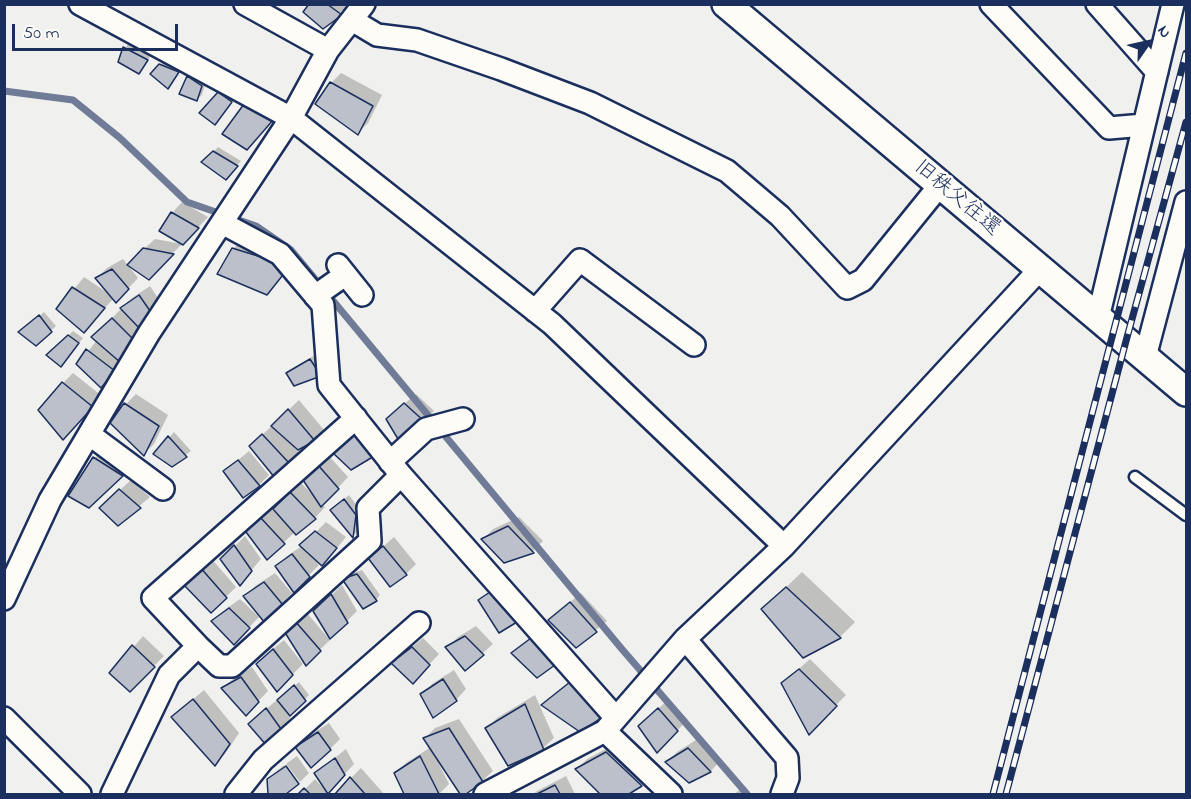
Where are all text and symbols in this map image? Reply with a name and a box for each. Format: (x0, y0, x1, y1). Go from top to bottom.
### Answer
scale bar (15, 12, 182, 50)
north arrow (1119, 12, 1179, 72)
text: 50 m (23, 21, 60, 47)
text: N (1151, 21, 1177, 43)
street label: 旧秩父往還 (908, 156, 1004, 242)

